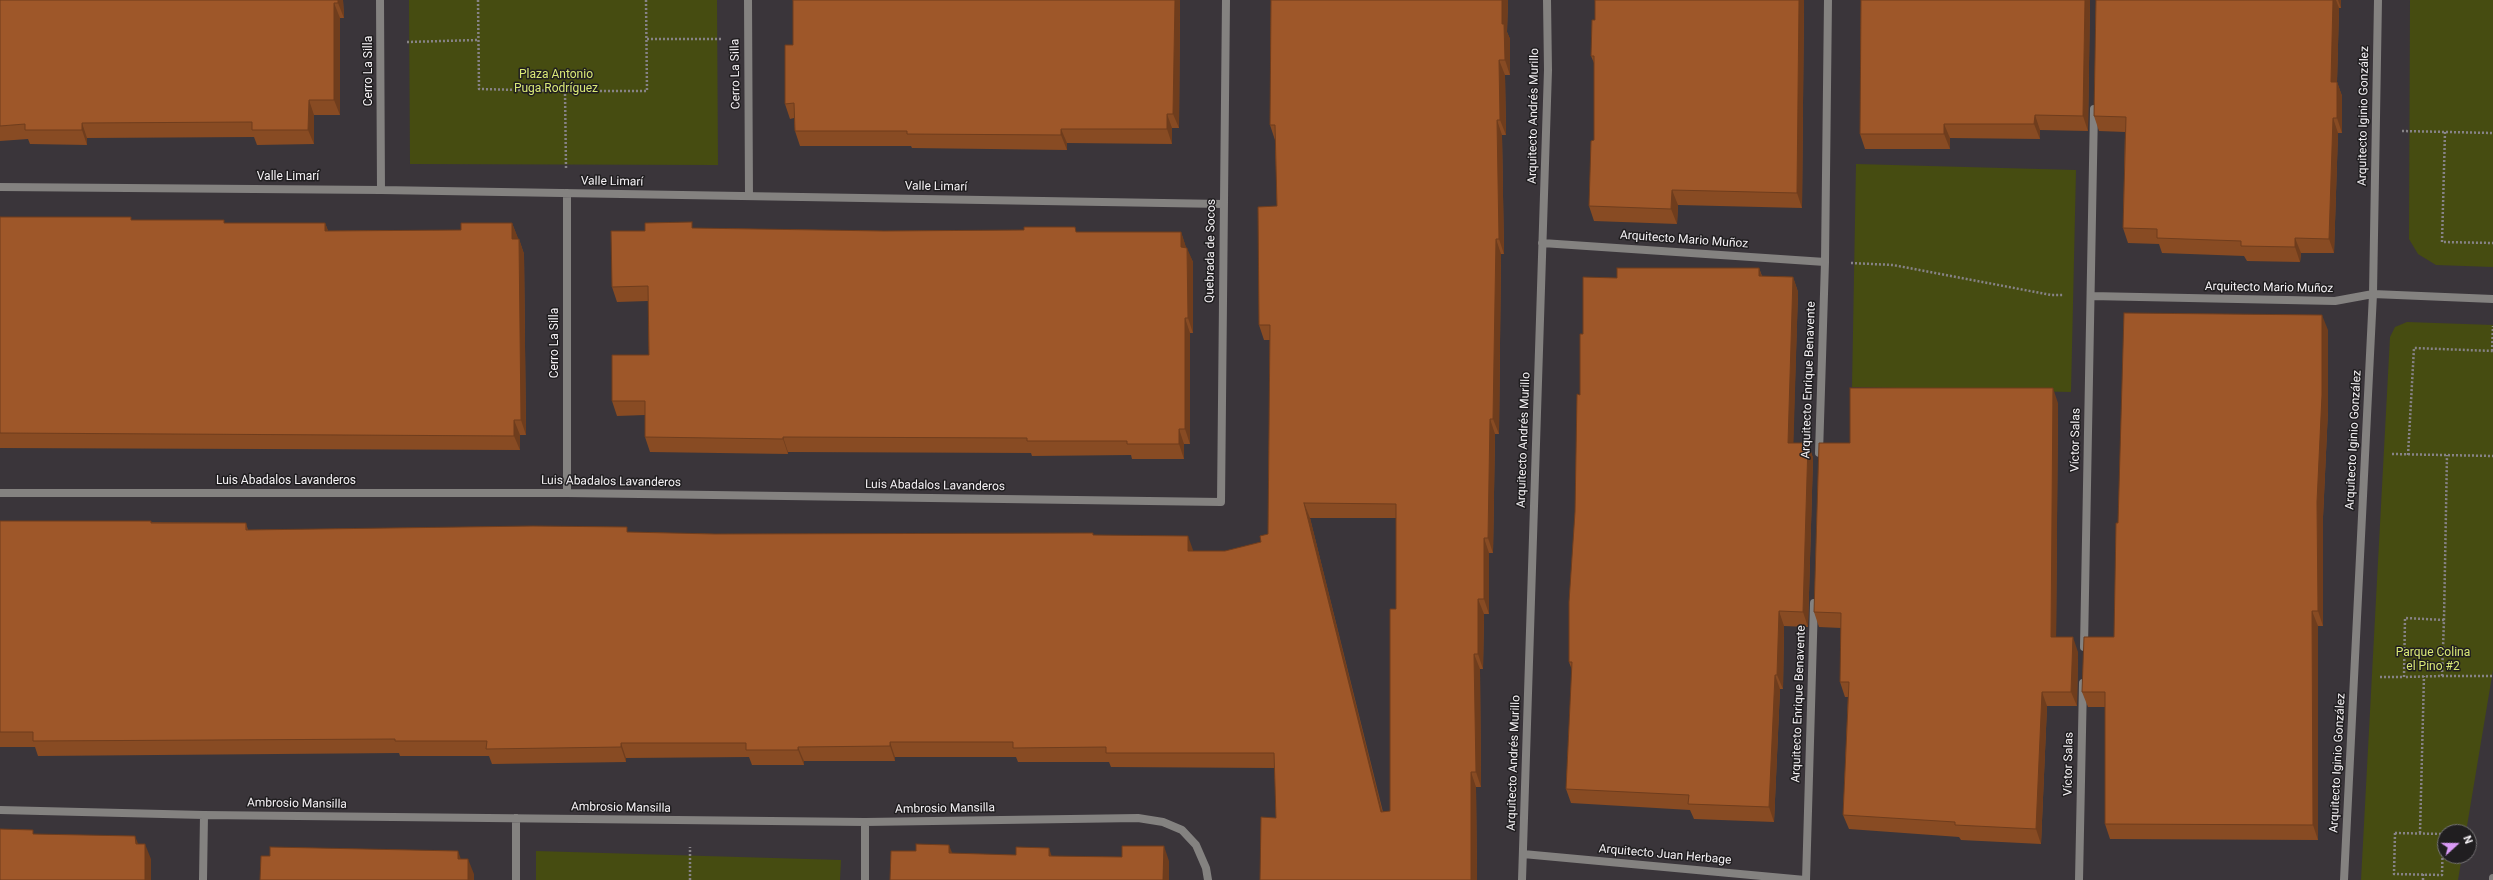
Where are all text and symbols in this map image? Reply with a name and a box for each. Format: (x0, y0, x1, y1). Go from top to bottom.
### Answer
street label: Cerro La Silla (362, 36, 376, 106)
street label: Cerro La Silla (728, 39, 744, 109)
street label: Arquitecto Iginio González (2356, 46, 2372, 186)
street label: Arquitecto Andrés Murillo (1526, 48, 1542, 184)
park label: Plaza Antonio Puga Rodríguez (514, 68, 598, 96)
street label: Valle Limarí (257, 170, 319, 184)
street label: Valle Limarí (581, 174, 643, 190)
street label: Valle Limarí (905, 179, 967, 195)
street label: Quebrada de Socos (1203, 199, 1219, 303)
street label: Arquitecto Mario Muñoz (1619, 228, 1749, 252)
street label: Arquitecto Mario Muñoz (2205, 280, 2333, 296)
street label: Arquitecto Enrique Benavente (1799, 301, 1819, 459)
street label: Cerro La Silla (548, 308, 562, 378)
street label: Arquitecto Iginio González (2343, 370, 2365, 510)
street label: Arquitecto Andrés Murillo (1514, 372, 1534, 508)
street label: Víctor Salas (2068, 408, 2084, 472)
street label: Luis Abadalos Lavanderos (216, 474, 356, 488)
street label: Luis Abadalos Lavanderos (541, 474, 681, 490)
street label: Luis Abadalos Lavanderos (865, 478, 1005, 494)
street label: Arquitecto Enrique Benavente (1789, 625, 1809, 783)
park label: Parque Colina el Pino #2 (2396, 646, 2470, 674)
street label: Arquitecto Iginio González (2327, 693, 2349, 833)
street label: Arquitecto Andrés Murillo (1504, 695, 1524, 831)
street label: Víctor Salas (2061, 732, 2077, 796)
street label: Ambrosio Mansilla (247, 796, 347, 812)
street label: Ambrosio Mansilla (571, 800, 671, 816)
street label: Ambrosio Mansilla (895, 801, 995, 817)
north arrow (2437, 824, 2477, 864)
text: N (2460, 834, 2475, 846)
street label: Arquitecto Juan Herbage (1598, 842, 1732, 868)

